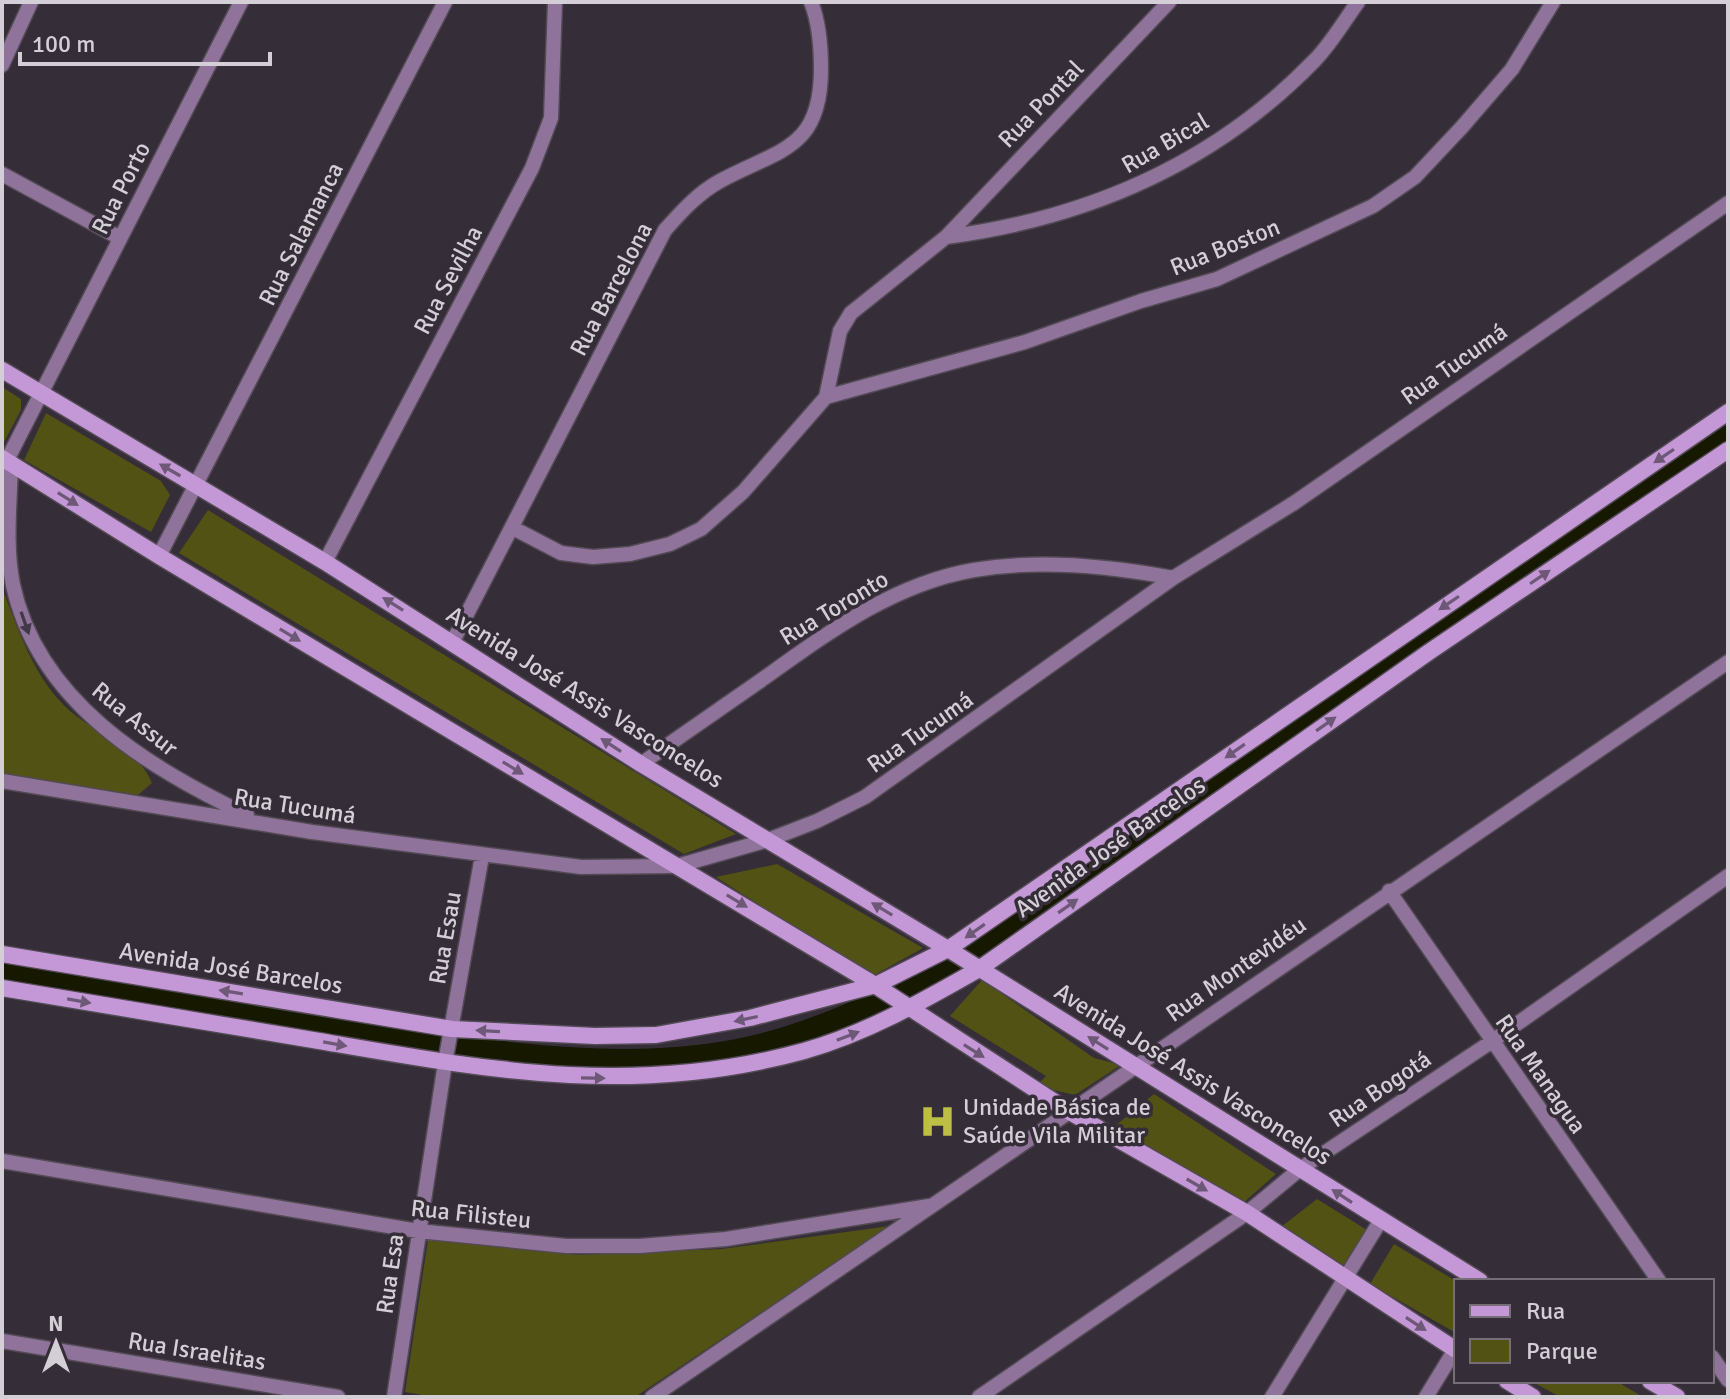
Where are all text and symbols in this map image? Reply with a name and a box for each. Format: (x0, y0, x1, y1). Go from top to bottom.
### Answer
scale bar (20, 16, 270, 66)
text: 100 m (32, 29, 95, 59)
street label: Rua Pontal (992, 54, 1090, 154)
street label: Rua Bical (1116, 106, 1214, 180)
street label: Rua Porto (85, 137, 157, 239)
street label: Rua Salamanca (252, 157, 350, 311)
street label: Rua Boston (1166, 211, 1284, 283)
street label: Rua Barcelona (563, 217, 659, 361)
street label: Rua Sevilha (407, 220, 489, 340)
street label: Rua Tucumá (1395, 316, 1513, 412)
one-way arrow (1653, 449, 1674, 464)
one-way arrow (159, 463, 181, 477)
one-way arrow (57, 492, 79, 506)
street label: Rua Toronto (774, 564, 894, 652)
one-way arrow (1529, 570, 1551, 585)
one-way arrow (1438, 595, 1459, 610)
one-way arrow (382, 597, 404, 611)
street label: Avenida José Assis Vasconcelos (441, 599, 729, 795)
one-way arrow (19, 611, 32, 635)
one-way arrow (279, 627, 301, 641)
street label: Rua Assur (86, 675, 184, 763)
street label: Rua Tucumá (861, 684, 979, 780)
one-way arrow (1315, 717, 1336, 732)
one-way arrow (601, 738, 622, 753)
one-way arrow (1224, 743, 1245, 758)
one-way arrow (502, 761, 524, 775)
street label: Avenida José Barcelos (1009, 770, 1211, 924)
street label: Rua Tucumá (232, 782, 358, 830)
street label: Rua Esau (422, 889, 468, 987)
one-way arrow (726, 893, 748, 907)
one-way arrow (1057, 899, 1078, 915)
one-way arrow (871, 902, 893, 916)
street label: Rua Montevidéu (1160, 910, 1312, 1028)
one-way arrow (965, 923, 986, 938)
street label: Avenida José Barcelos (117, 936, 345, 1000)
street label: Avenida José Assis Vasconcelos (1049, 976, 1337, 1172)
one-way arrow (218, 985, 243, 998)
one-way arrow (67, 995, 92, 1007)
street label: Rua Managua (1489, 1008, 1593, 1140)
one-way arrow (733, 1013, 758, 1025)
one-way arrow (475, 1024, 500, 1037)
one-way arrow (836, 1029, 860, 1042)
one-way arrow (1087, 1036, 1109, 1050)
one-way arrow (323, 1039, 348, 1051)
one-way arrow (963, 1044, 985, 1058)
street label: Rua Bogotá (1323, 1044, 1437, 1134)
one-way arrow (581, 1072, 606, 1084)
place label: Unidade Básica de Saúde Vila Militar (963, 1092, 1151, 1150)
hospital icon: Unidade Básica de Saúde Vila Militar (918, 1102, 956, 1140)
one-way arrow (1186, 1178, 1208, 1192)
one-way arrow (1332, 1188, 1353, 1203)
street label: Rua Filisteu (409, 1193, 533, 1235)
street label: Rua Esa (370, 1232, 410, 1316)
legend (1454, 1279, 1714, 1383)
text: Rua (1526, 1296, 1565, 1326)
north arrow (16, 1303, 96, 1383)
text: N (48, 1310, 64, 1337)
one-way arrow (1405, 1317, 1427, 1331)
street label: Rua Israelitas (126, 1325, 268, 1377)
text: Parque (1526, 1336, 1598, 1366)

